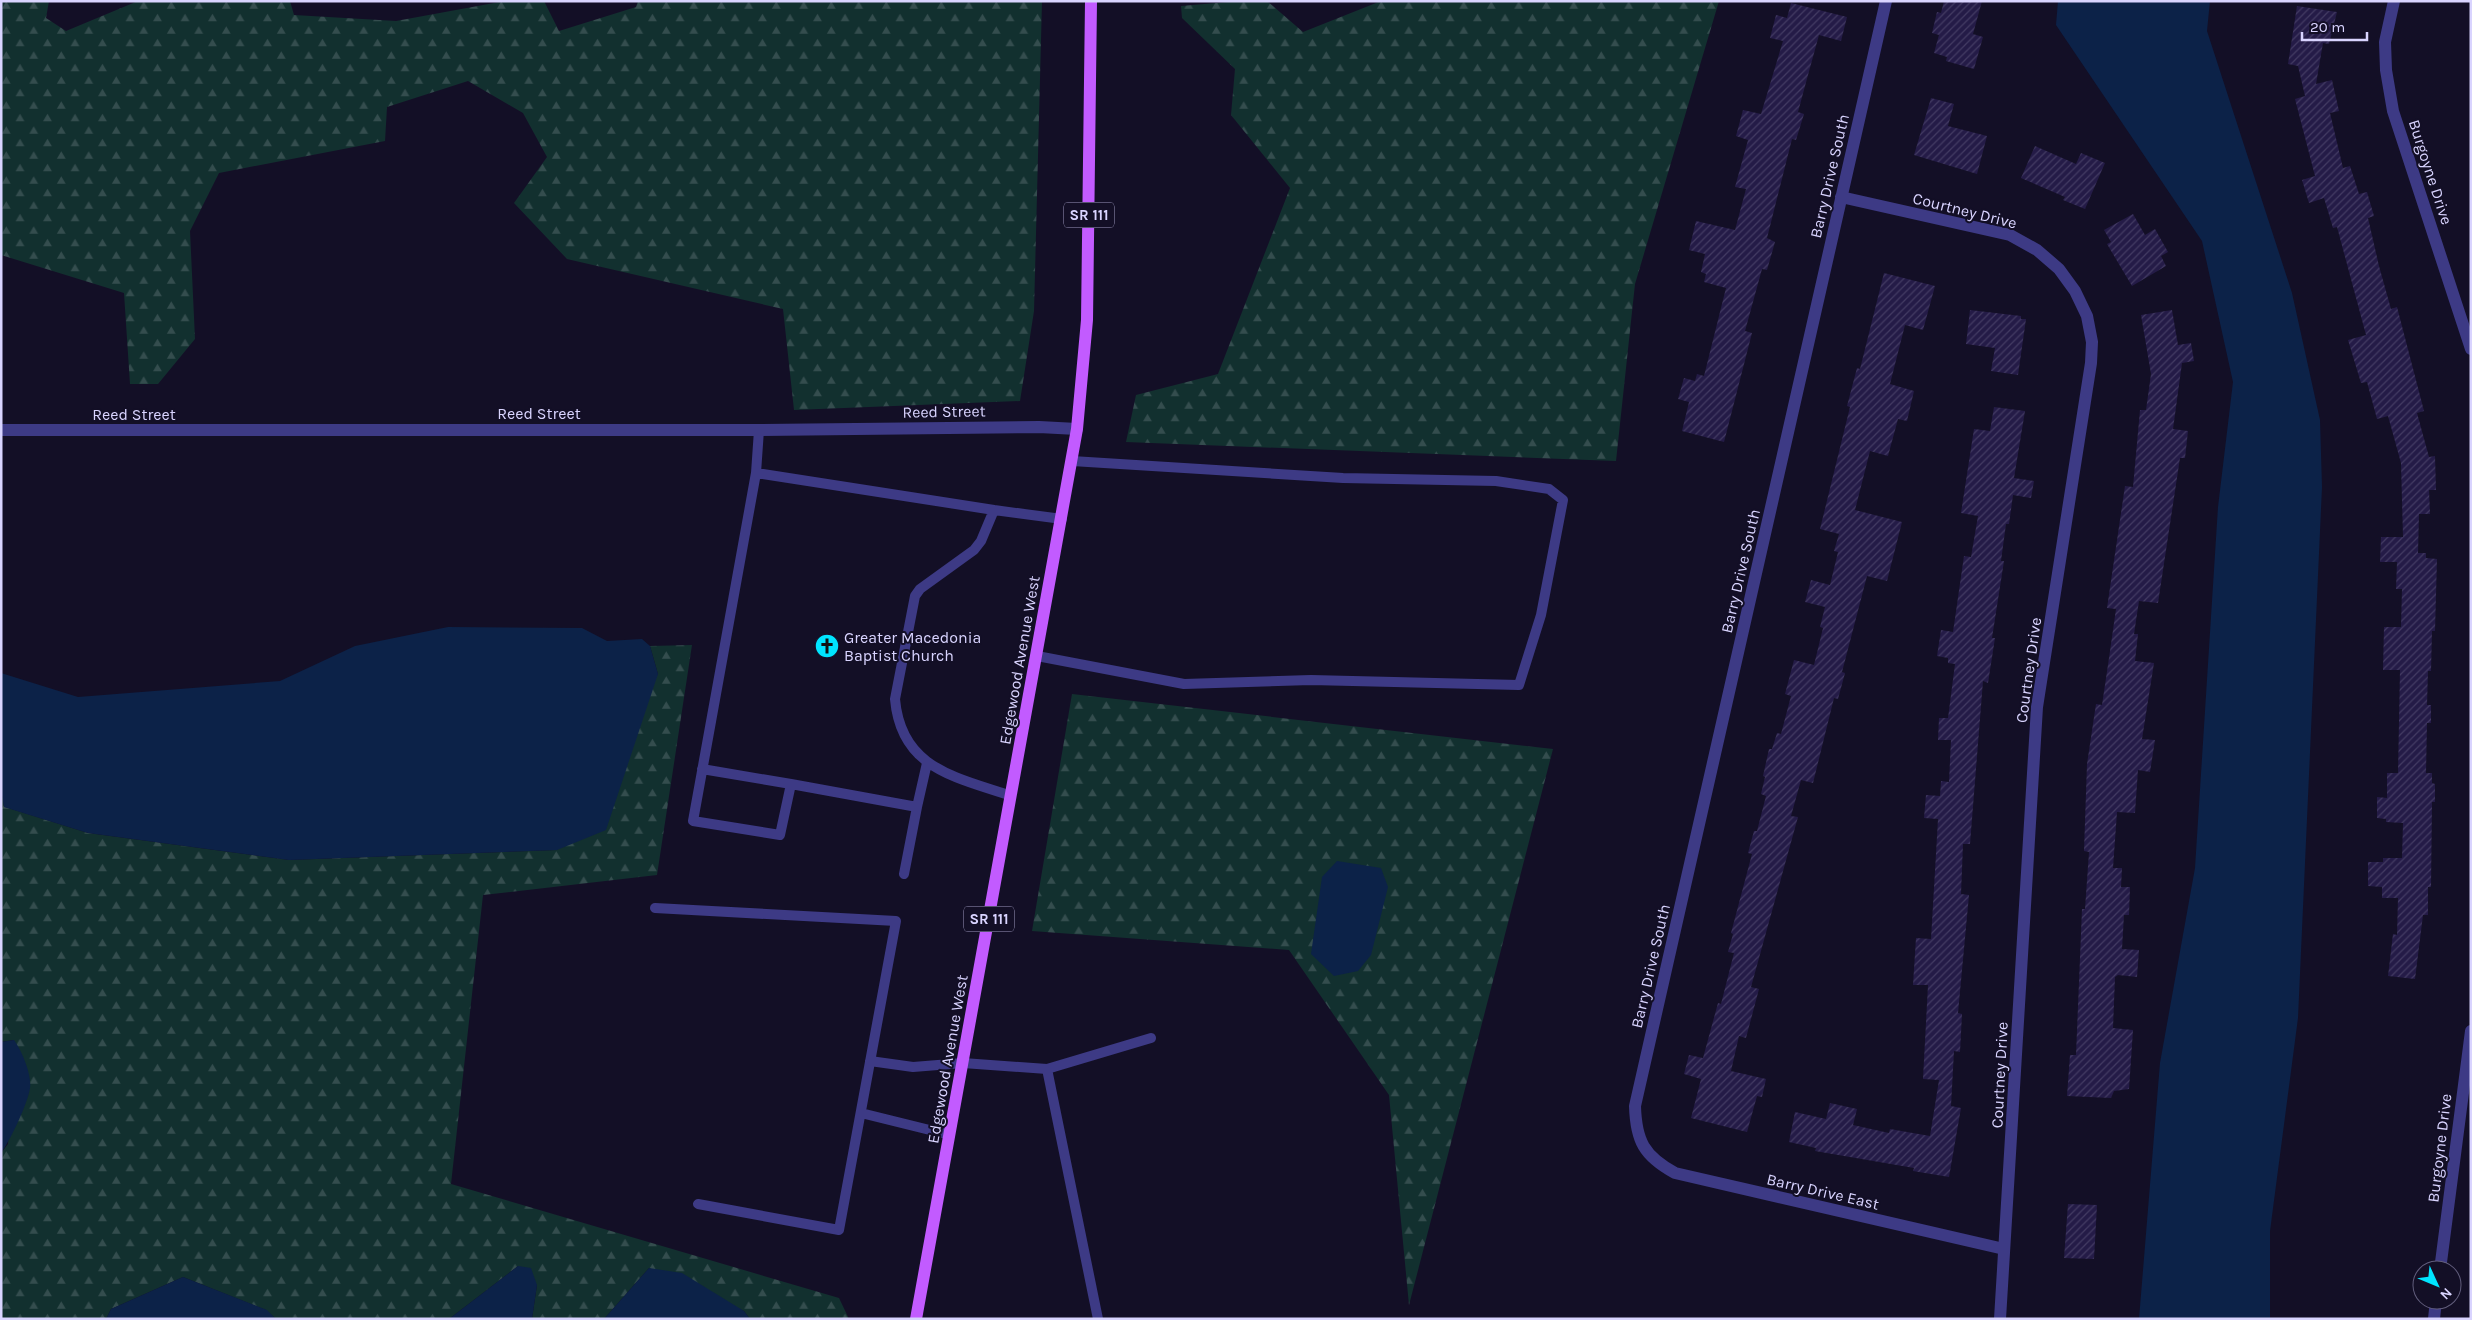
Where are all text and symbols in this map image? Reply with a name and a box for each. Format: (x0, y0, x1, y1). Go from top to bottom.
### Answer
scale bar (2302, 10, 2367, 42)
text: 20 m (2310, 18, 2345, 36)
street label: Barry Drive South (1806, 112, 1853, 240)
street label: Burgoyne Drive (2405, 117, 2456, 227)
street label: Courtney Drive (1911, 188, 2019, 233)
road number: SR 111 (1064, 202, 1114, 228)
street label: Reed Street (902, 401, 986, 422)
street label: Reed Street (497, 404, 581, 423)
street label: Reed Street (92, 405, 176, 424)
street label: Barry Drive South (1717, 507, 1764, 635)
street label: Edgewood Avenue West (995, 574, 1044, 746)
street label: Courtney Drive (2012, 616, 2045, 724)
place label: Greater Macedonia Baptist Church (844, 628, 981, 665)
church icon: Greater Macedonia Baptist Church (814, 633, 840, 659)
street label: Barry Drive South (1627, 902, 1674, 1030)
road number: SR 111 (964, 906, 1014, 932)
street label: Edgewood Avenue West (923, 973, 972, 1145)
street label: Courtney Drive (1987, 1021, 2012, 1129)
street label: Burgoyne Drive (2423, 1093, 2456, 1204)
street label: Barry Drive East (1765, 1169, 1881, 1214)
north arrow (2412, 1260, 2462, 1310)
text: N (2436, 1284, 2456, 1303)

